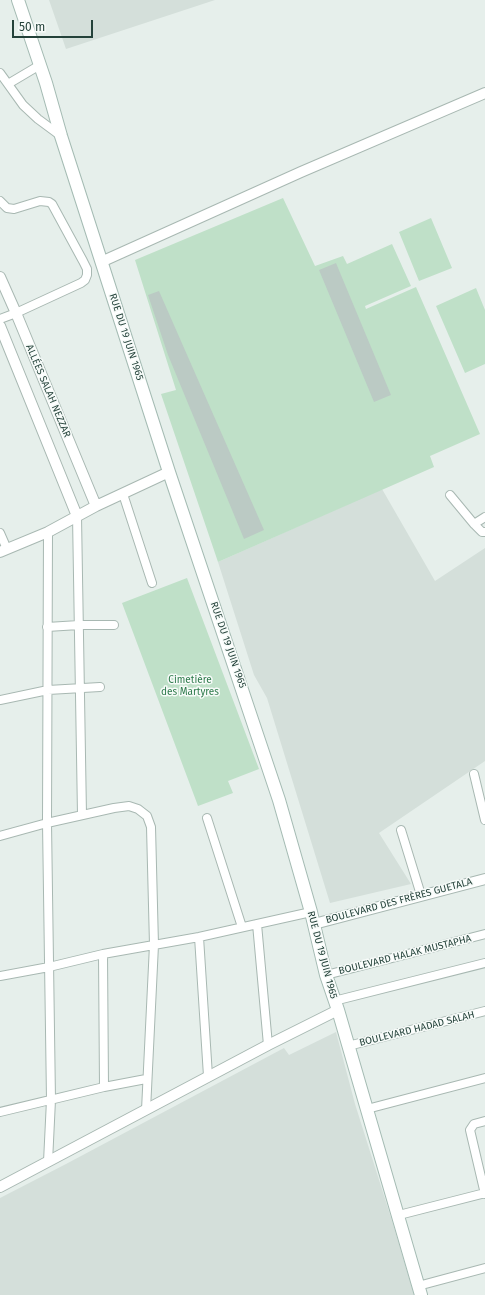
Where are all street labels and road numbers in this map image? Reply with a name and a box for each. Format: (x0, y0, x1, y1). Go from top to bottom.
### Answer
street label: RUE DU 19 JUIN 1965 (106, 292, 146, 382)
street label: ALLÉES SALAH NEZZAR (23, 343, 73, 439)
street label: RUE DU 19 JUIN 1965 (208, 600, 248, 690)
street label: BOULEVARD DES FRÈRES GUETALA (324, 876, 474, 926)
street label: RUE DU 19 JUIN 1965 (304, 910, 340, 1000)
street label: BOULEVARD HALAK MUSTAPHA (337, 933, 473, 977)
street label: BOULEVARD HADAD SALAH (358, 1009, 476, 1049)

